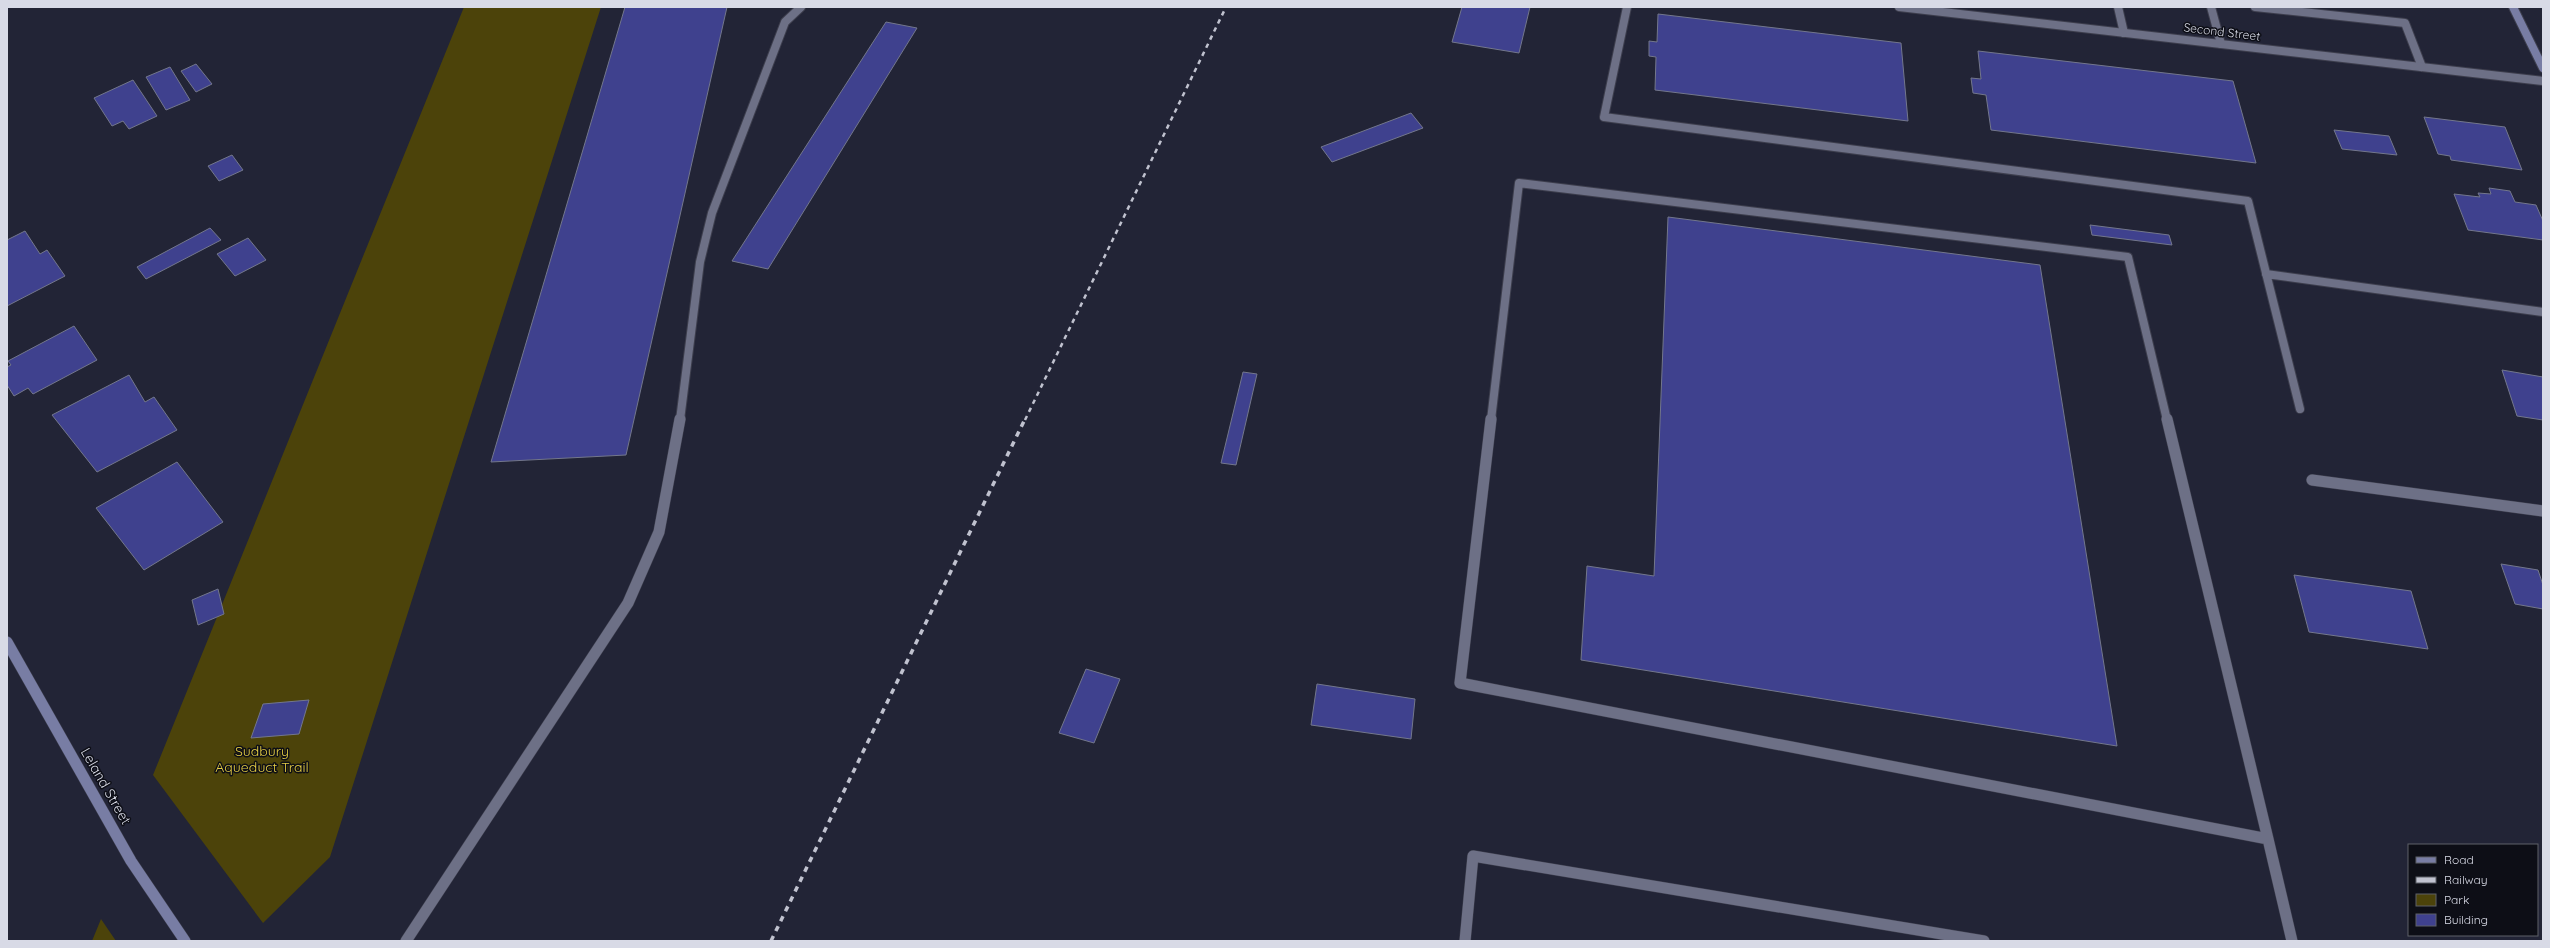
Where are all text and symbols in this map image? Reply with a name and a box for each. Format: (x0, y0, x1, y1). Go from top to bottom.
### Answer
street label: Second Street (2183, 19, 2261, 44)
park label: Sudbury Aqueduct Trail (215, 742, 309, 776)
street label: Leland Street (77, 744, 135, 828)
legend (2408, 844, 2538, 936)
text: Road (2444, 852, 2474, 867)
text: Railway (2444, 872, 2488, 887)
text: Park (2444, 892, 2469, 907)
text: Building (2444, 912, 2488, 927)

